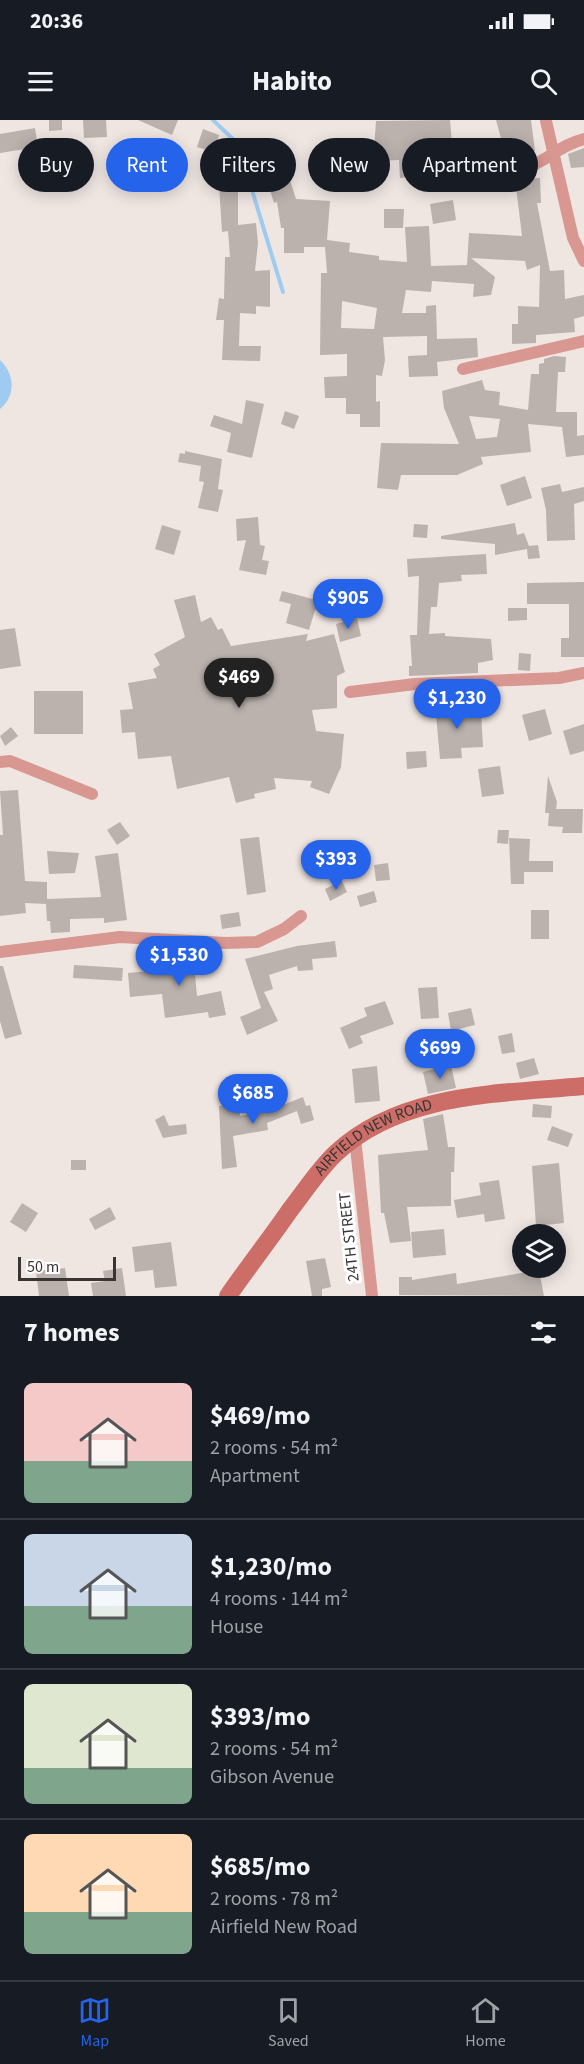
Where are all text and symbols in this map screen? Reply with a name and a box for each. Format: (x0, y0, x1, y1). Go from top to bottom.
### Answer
text: 20:36 (30, 5, 83, 37)
text: Habito (252, 62, 332, 101)
icon: menu (24, 65, 57, 98)
icon: search (527, 65, 560, 98)
chip: Buy (18, 138, 94, 192)
chip: Rent (106, 138, 188, 192)
chip: Filters (200, 138, 296, 192)
chip: New (308, 138, 390, 192)
chip: Apartment (402, 138, 538, 192)
pin: $905 (312, 579, 384, 630)
text: $905 (327, 584, 369, 612)
pin: $469 (203, 658, 275, 709)
text: $469 (218, 663, 260, 691)
pin: $1,230 (408, 679, 506, 730)
text: $1,230 (428, 684, 486, 712)
pin: $393 (300, 840, 372, 891)
text: $393 (315, 845, 357, 873)
pin: $1,530 (130, 936, 228, 987)
text: $1,530 (150, 941, 208, 969)
pin: $699 (404, 1029, 476, 1080)
text: $699 (419, 1034, 461, 1062)
pin: $685 (217, 1074, 289, 1125)
text: $685 (232, 1079, 274, 1107)
street label: AIRFIELD NEW ROAD (309, 1094, 435, 1180)
street label: 24TH STREET (333, 1191, 365, 1283)
map controls (512, 1224, 566, 1278)
button: layers (512, 1224, 566, 1278)
scale bar (18, 1254, 116, 1282)
text: 50 m (27, 1256, 59, 1278)
text: 7 homes (24, 1314, 119, 1351)
icon: filters (527, 1316, 560, 1349)
text: $469/mo (210, 1397, 310, 1434)
icon: home (72, 1407, 144, 1479)
text: 2 rooms · 54 m² (210, 1434, 338, 1462)
text: Apartment (210, 1462, 300, 1490)
text: $1,230/mo (210, 1548, 332, 1585)
icon: home (72, 1558, 144, 1630)
text: 4 rooms · 144 m² (210, 1585, 348, 1613)
text: House (210, 1613, 263, 1641)
text: $393/mo (210, 1698, 310, 1735)
icon: home (72, 1708, 144, 1780)
text: 2 rooms · 54 m² (210, 1735, 338, 1763)
text: Gibson Avenue (210, 1763, 334, 1791)
text: $685/mo (210, 1848, 310, 1885)
icon: home (72, 1858, 144, 1930)
text: 2 rooms · 78 m² (210, 1885, 338, 1913)
text: Airfield New Road (210, 1913, 358, 1941)
tab: Map (78, 1994, 111, 2052)
tab: Saved (268, 1994, 309, 2052)
tab: Home (465, 1994, 506, 2052)

